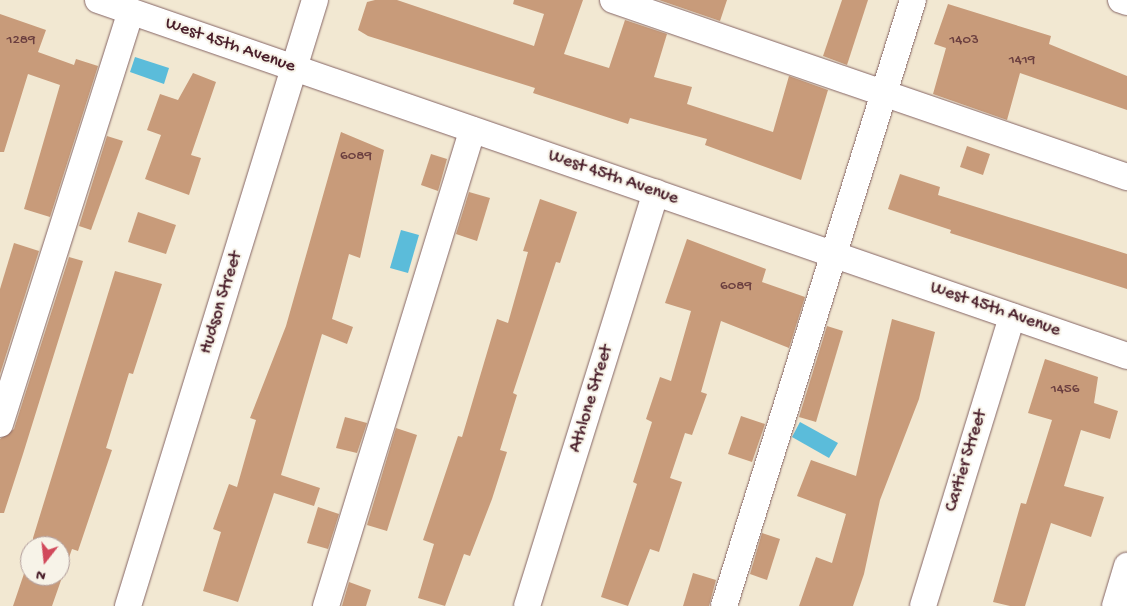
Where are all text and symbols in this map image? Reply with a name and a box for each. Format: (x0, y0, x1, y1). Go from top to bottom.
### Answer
street label: West 45th Avenue (162, 14, 298, 78)
house number: 1289 (6, 32, 36, 50)
house number: 1403 (949, 32, 979, 50)
house number: 1419 (1009, 52, 1035, 70)
street label: West 45th Avenue (545, 146, 681, 210)
house number: 6089 (340, 148, 372, 166)
street label: Hudson Street (196, 249, 248, 357)
house number: 6089 (720, 278, 752, 296)
street label: West 45th Avenue (927, 278, 1063, 342)
street label: Athlone Street (565, 343, 619, 455)
house number: 1456 (1051, 381, 1079, 399)
street label: Cartier Street (941, 407, 993, 515)
north arrow (20, 536, 70, 586)
text: N (34, 566, 48, 584)

